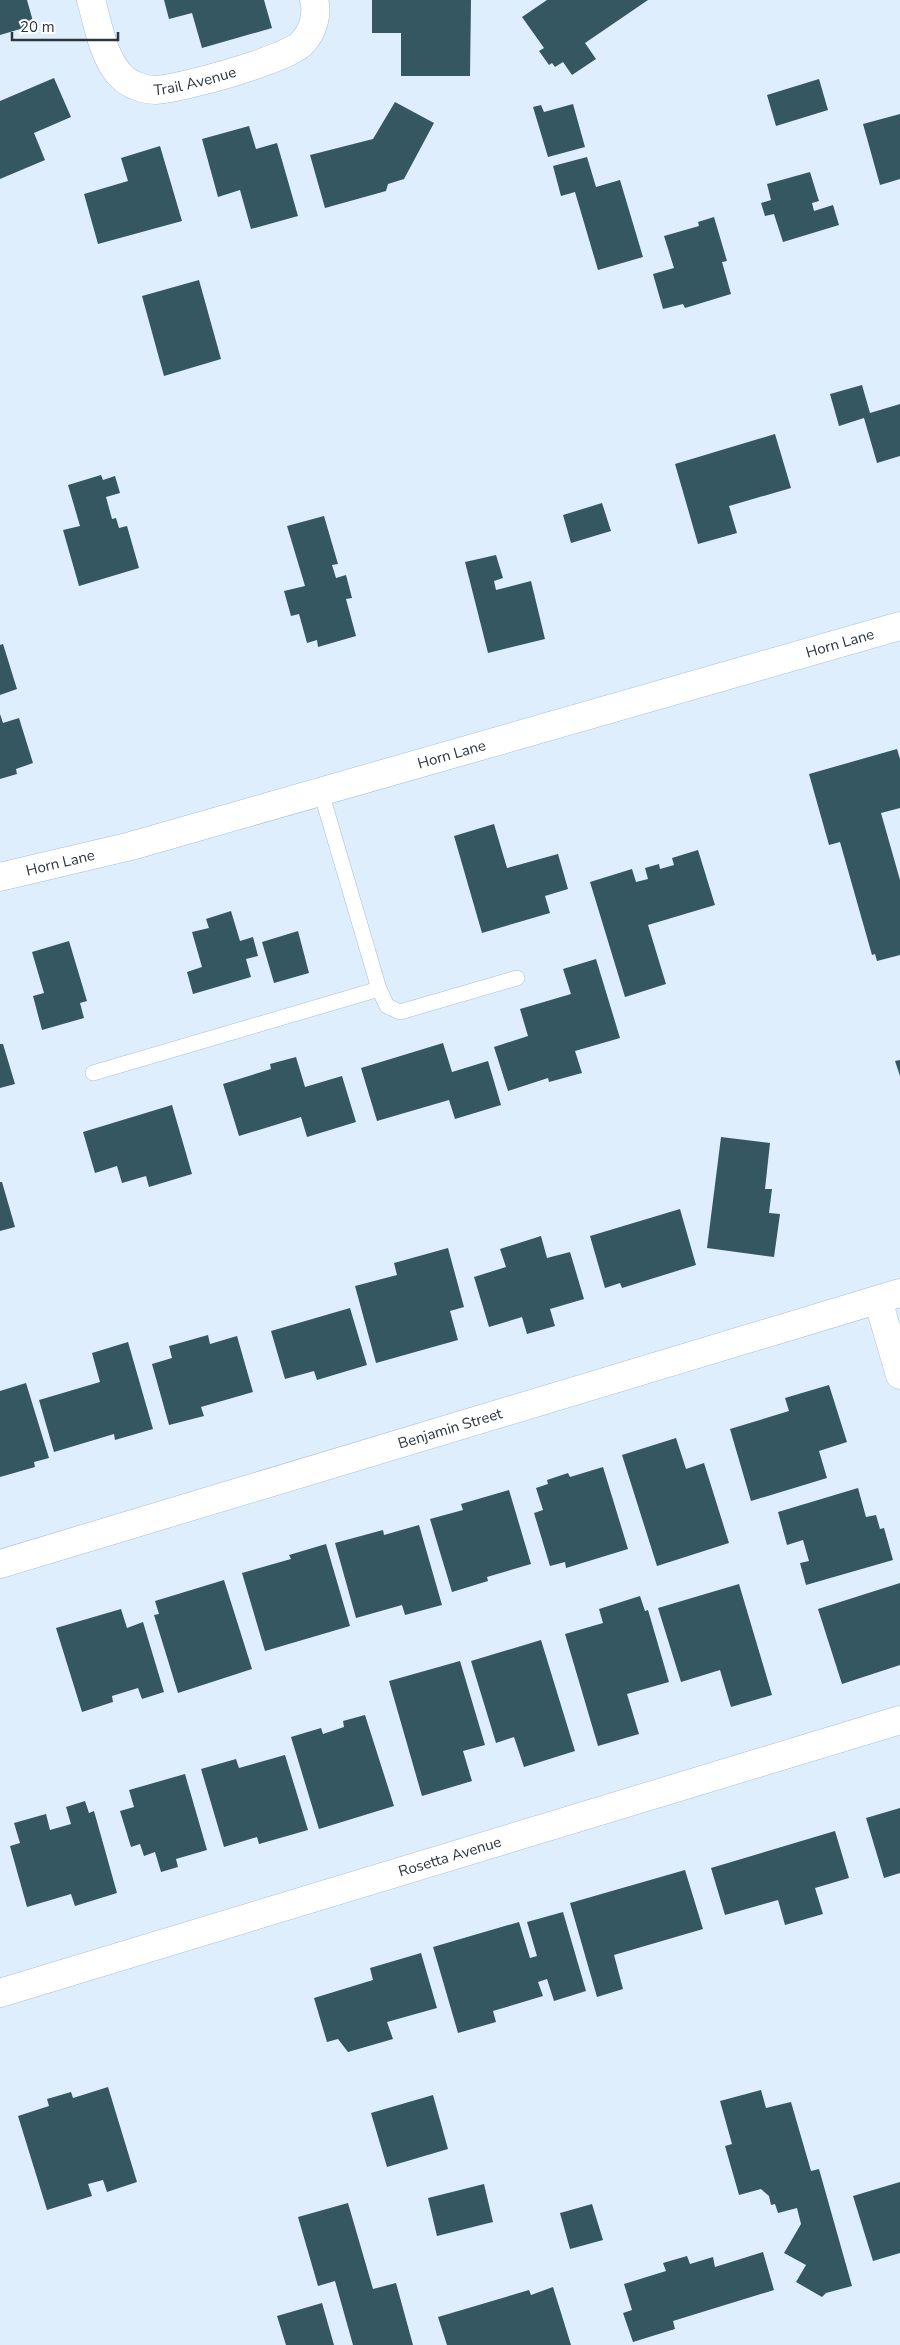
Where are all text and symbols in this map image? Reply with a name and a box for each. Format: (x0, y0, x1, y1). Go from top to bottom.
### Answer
scale bar (12, 10, 119, 42)
text: 20 m (20, 17, 55, 37)
street label: Trail Avenue (153, 62, 238, 100)
street label: Horn Lane (803, 624, 876, 662)
street label: Horn Lane (415, 735, 488, 774)
street label: Horn Lane (24, 845, 97, 881)
street label: Benjamin Street (396, 1403, 505, 1454)
street label: Rosetta Avenue (396, 1832, 504, 1882)

